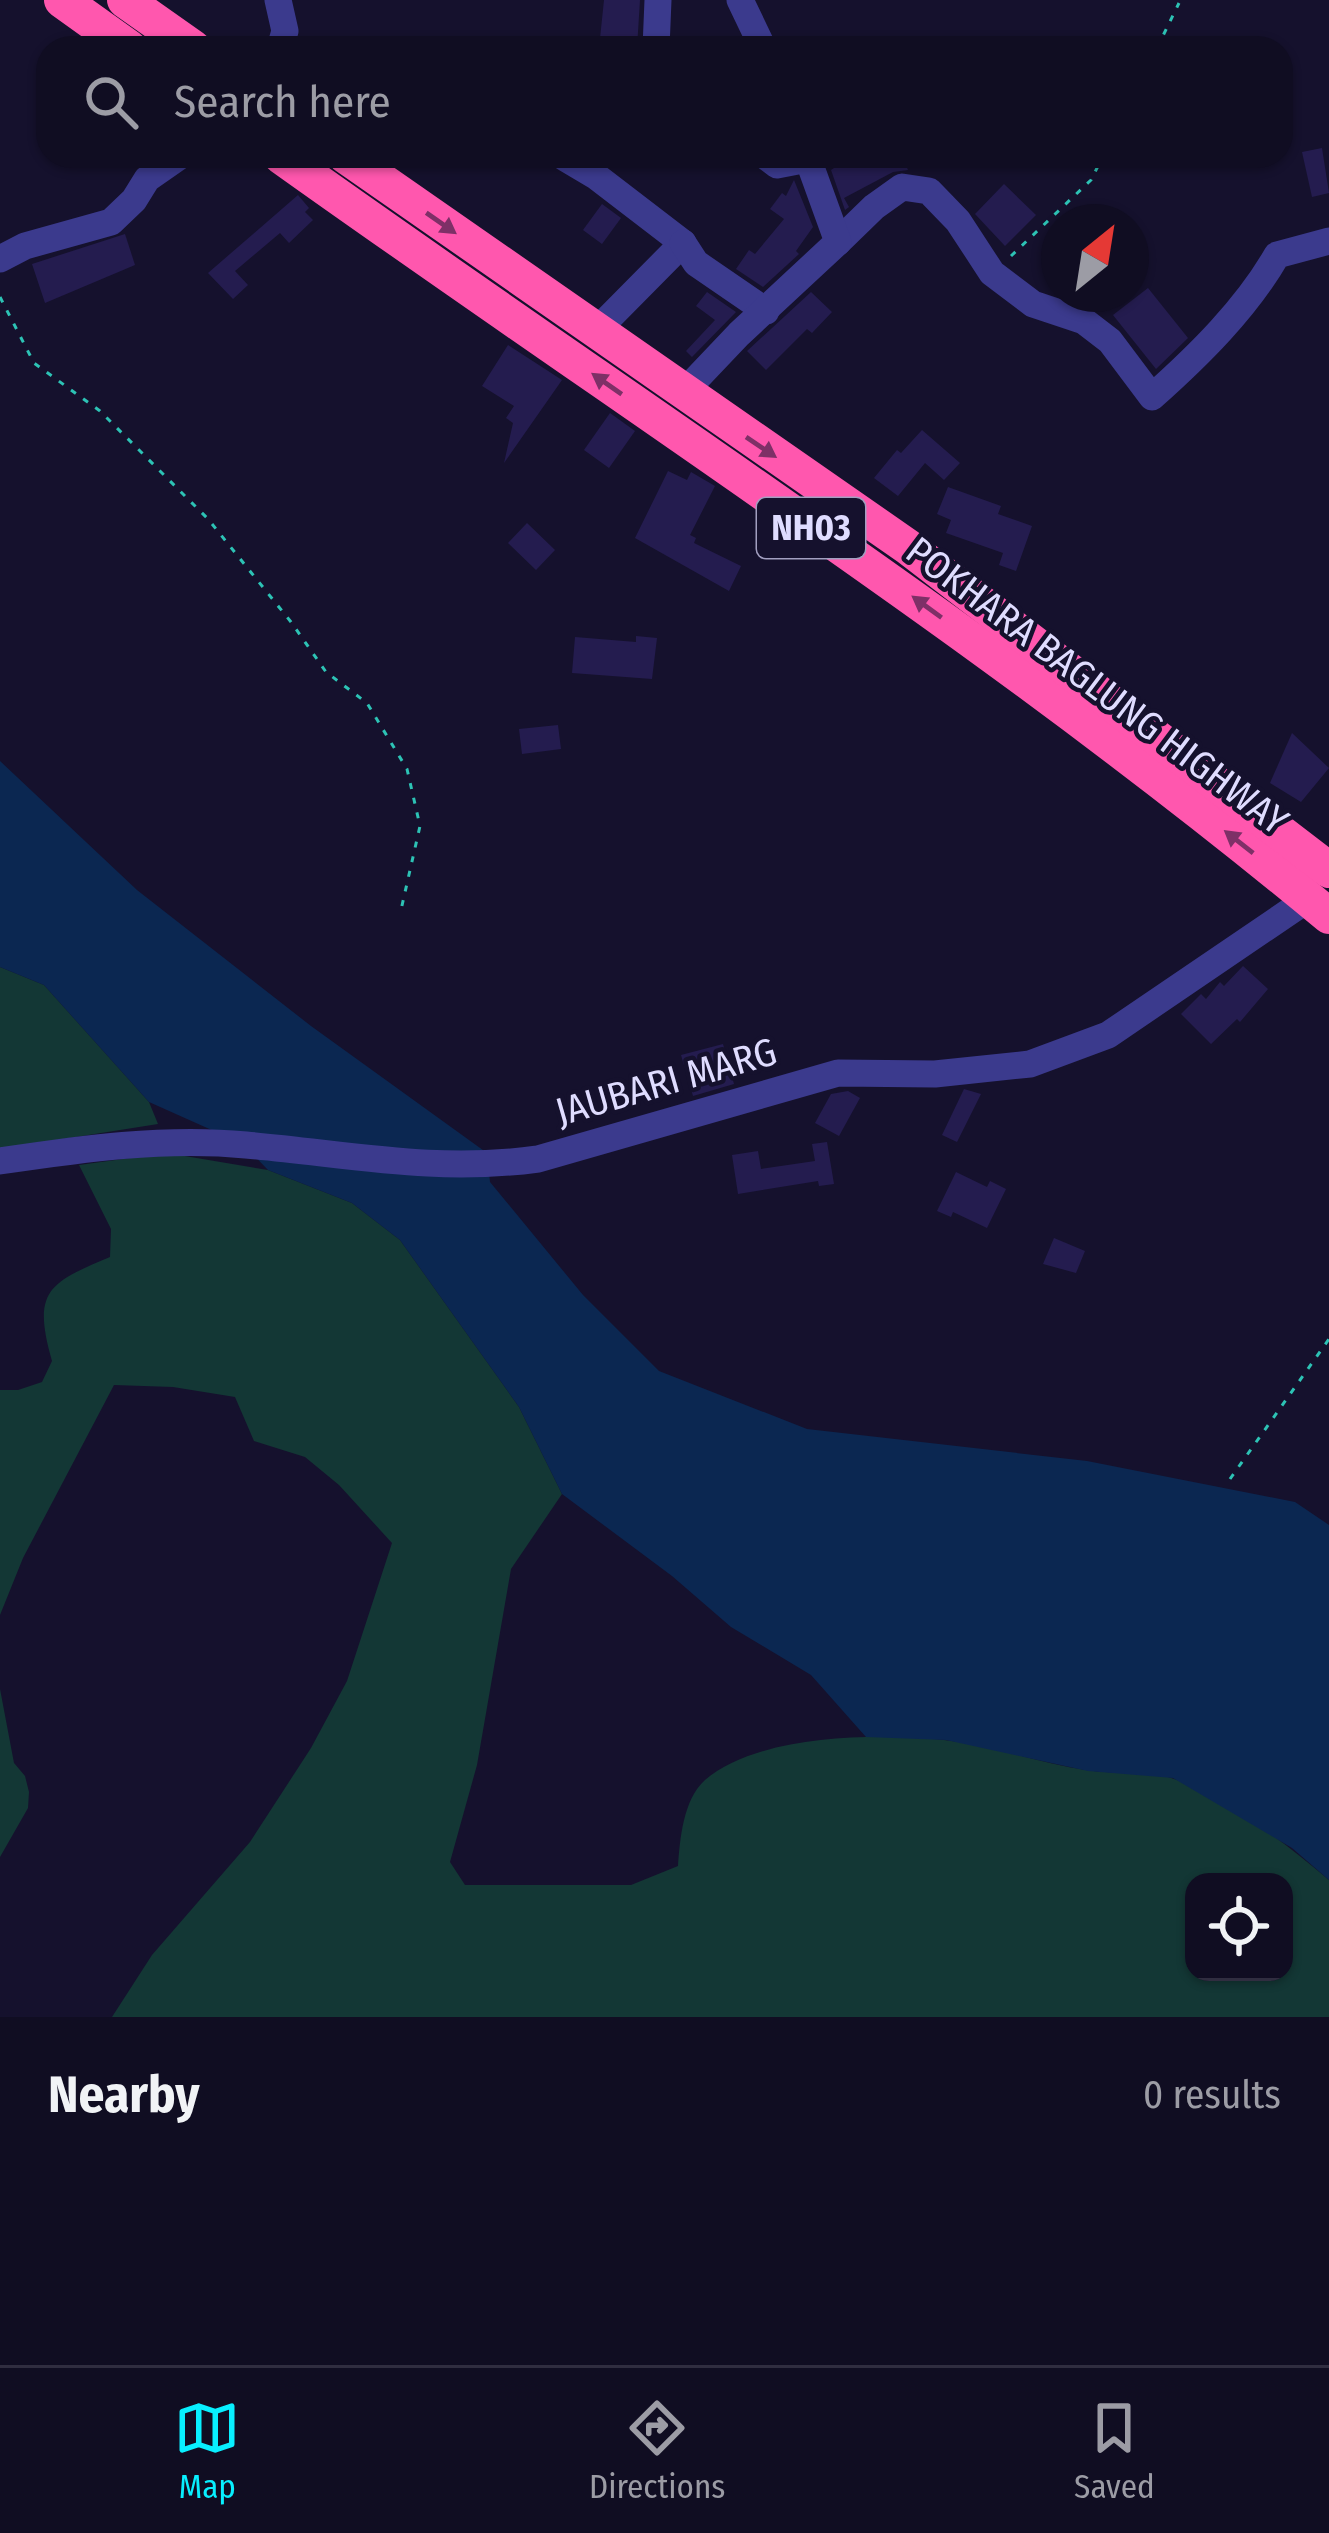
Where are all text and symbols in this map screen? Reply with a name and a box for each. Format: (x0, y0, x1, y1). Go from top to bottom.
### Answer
search box (36, 36, 1293, 168)
icon: search (78, 69, 144, 135)
text: Search here (174, 75, 391, 129)
north arrow (1041, 204, 1149, 312)
one-way arrow (425, 211, 457, 235)
one-way arrow (591, 373, 623, 396)
one-way arrow (745, 435, 777, 458)
road number: NH03 (757, 498, 865, 558)
street label: POKHARA BAGLUNG HIGHWAY (897, 527, 1297, 845)
one-way arrow (911, 596, 943, 620)
one-way arrow (1223, 830, 1254, 855)
street label: JAUBARI MARG (550, 1029, 782, 1135)
map controls (1185, 1873, 1293, 1981)
button: locate (1185, 1873, 1293, 1981)
text: Nearby (48, 2064, 200, 2126)
text: 0 results (1143, 2072, 1281, 2118)
tab: Map (174, 2395, 240, 2507)
tab: Directions (589, 2395, 725, 2507)
tab: Saved (1074, 2395, 1155, 2507)

